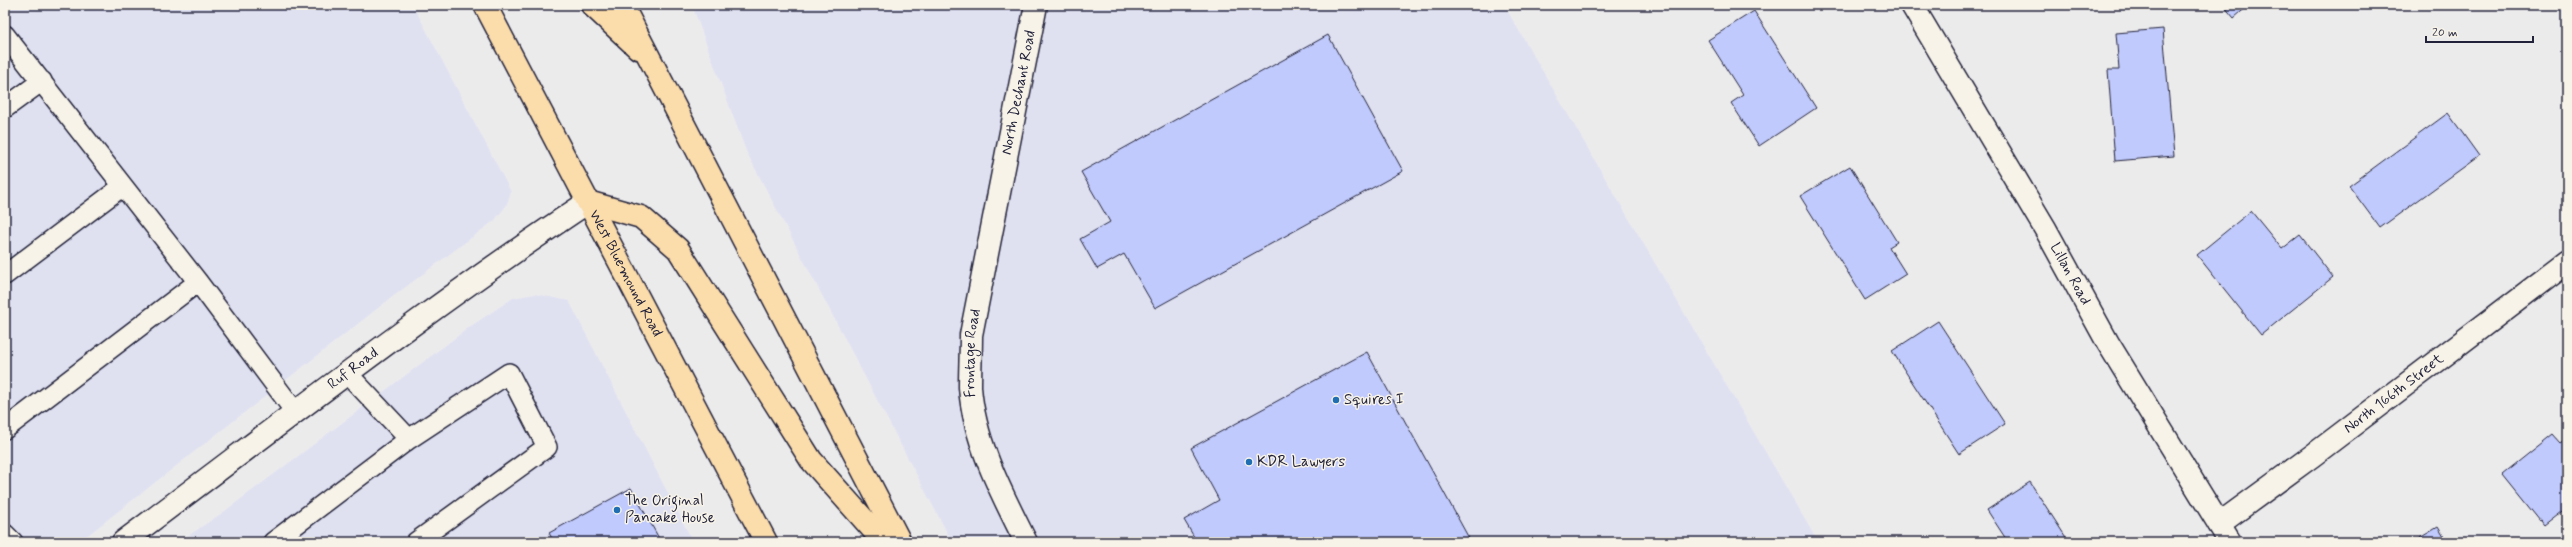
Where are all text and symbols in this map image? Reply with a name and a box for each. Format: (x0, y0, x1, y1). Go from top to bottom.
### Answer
scale bar (2426, 18, 2533, 44)
text: 20 m (2432, 25, 2458, 41)
street label: North Dechant Road (997, 28, 1041, 157)
street label: West Bluemound Road (584, 206, 667, 341)
street label: Lillan Road (2045, 239, 2095, 309)
street label: Frontage Road (960, 307, 986, 398)
street label: Ruf Road (324, 343, 383, 394)
street label: North 166th Street (2340, 349, 2448, 438)
place label: Squires I (1344, 390, 1404, 410)
marker: Squires I (1331, 395, 1341, 405)
place label: KDR Lawyers (1257, 452, 1345, 472)
marker: KDR Lawyers (1244, 457, 1254, 467)
place label: The Original Pancake House (625, 491, 715, 528)
marker: The Original Pancake House (612, 505, 622, 515)

